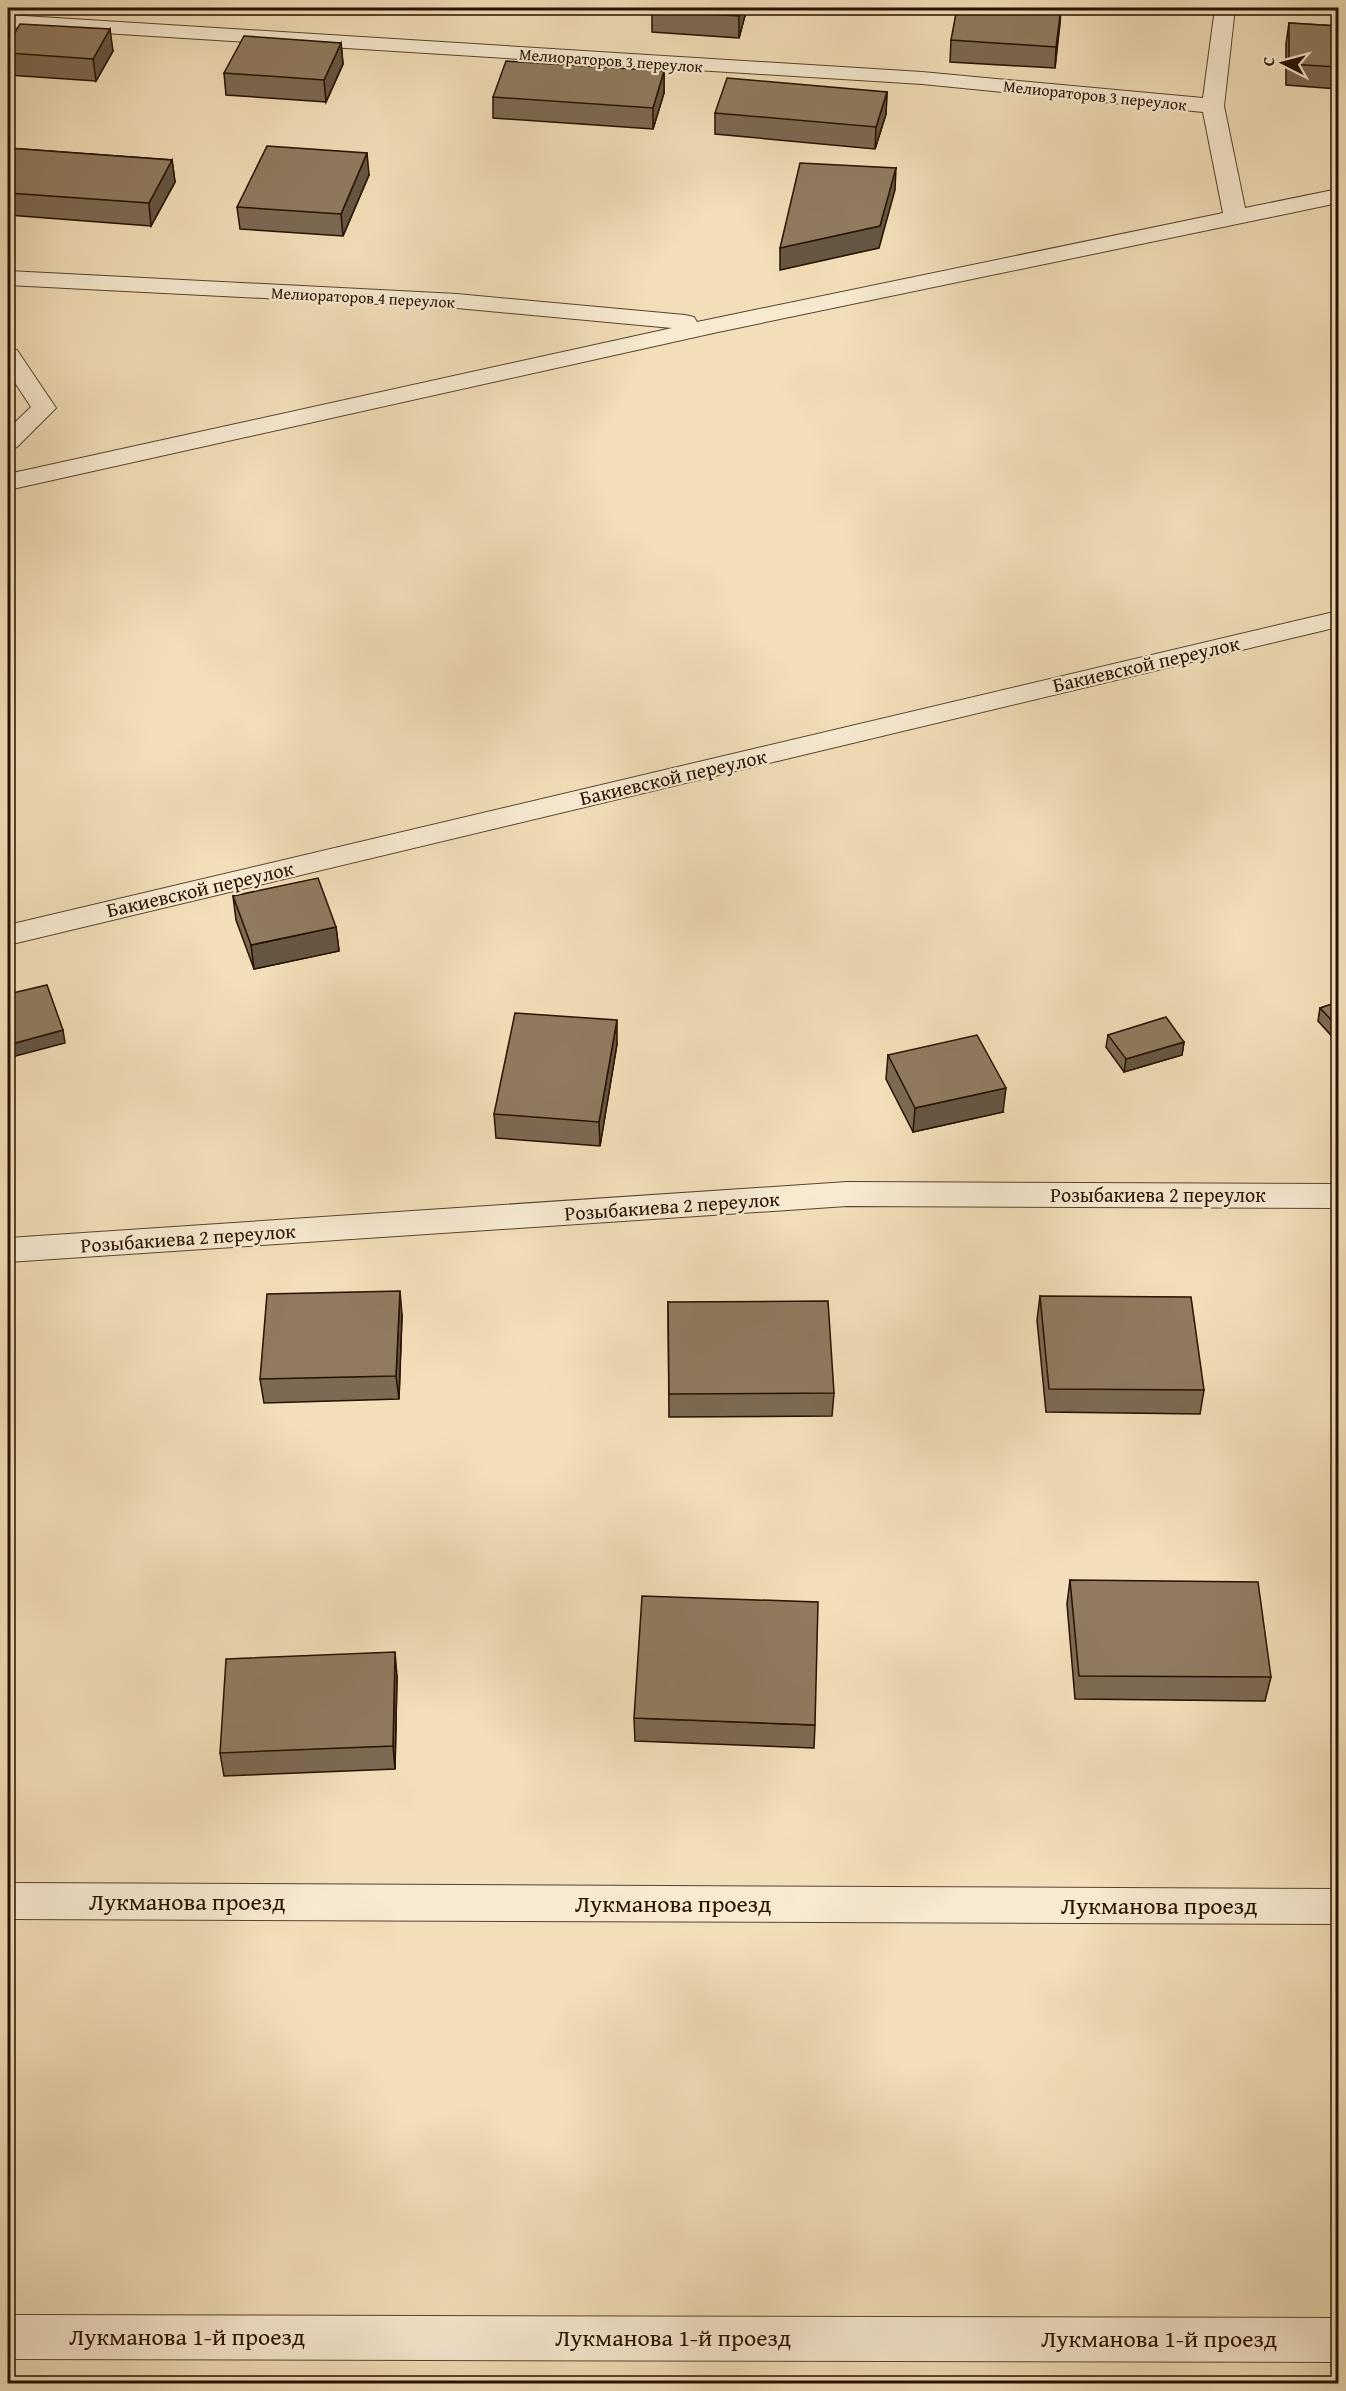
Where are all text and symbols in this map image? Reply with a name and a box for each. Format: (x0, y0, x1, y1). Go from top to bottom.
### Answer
north arrow (1253, 33, 1313, 93)
street label: Мелиораторов 3 переулок (518, 42, 704, 78)
text: С (1256, 56, 1280, 67)
street label: Мелиораторов 3 переулок (1002, 73, 1188, 117)
street label: Мелиораторов 4 переулок (270, 280, 456, 314)
street label: Бакиевской переулок (1050, 628, 1243, 699)
street label: Бакиевской переулок (577, 741, 770, 812)
street label: Бакиевской переулок (104, 853, 297, 924)
street label: Розыбакиева 2 переулок (1050, 1180, 1266, 1209)
street label: Розыбакиева 2 переулок (563, 1183, 781, 1227)
street label: Розыбакиева 2 переулок (79, 1215, 297, 1259)
street label: Лукманова проезд (89, 1884, 285, 1919)
street label: Лукманова проезд (575, 1886, 771, 1921)
street label: Лукманова проезд (1061, 1888, 1257, 1923)
street label: Лукманова 1-й проезд (69, 2319, 305, 2354)
street label: Лукманова 1-й проезд (555, 2320, 791, 2355)
street label: Лукманова 1-й проезд (1041, 2321, 1277, 2356)

